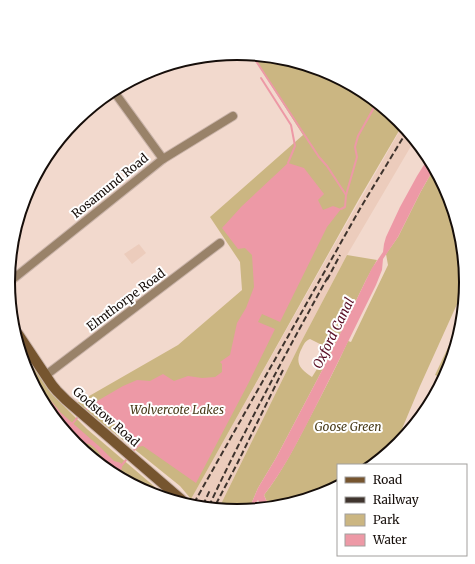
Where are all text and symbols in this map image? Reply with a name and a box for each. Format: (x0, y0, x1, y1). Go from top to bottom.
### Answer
street label: Rosamund Road (68, 150, 151, 221)
street label: Elmthorpe Road (84, 265, 168, 334)
water label: Oxford Canal (309, 295, 358, 372)
street label: Godstow Road (70, 384, 143, 450)
park label: Wolvercote Lakes (130, 402, 224, 417)
park label: Goose Green (315, 419, 381, 434)
legend (337, 464, 467, 556)
text: Road (373, 472, 402, 487)
text: Railway (373, 492, 419, 507)
text: Park (373, 512, 400, 527)
text: Water (372, 532, 408, 547)

